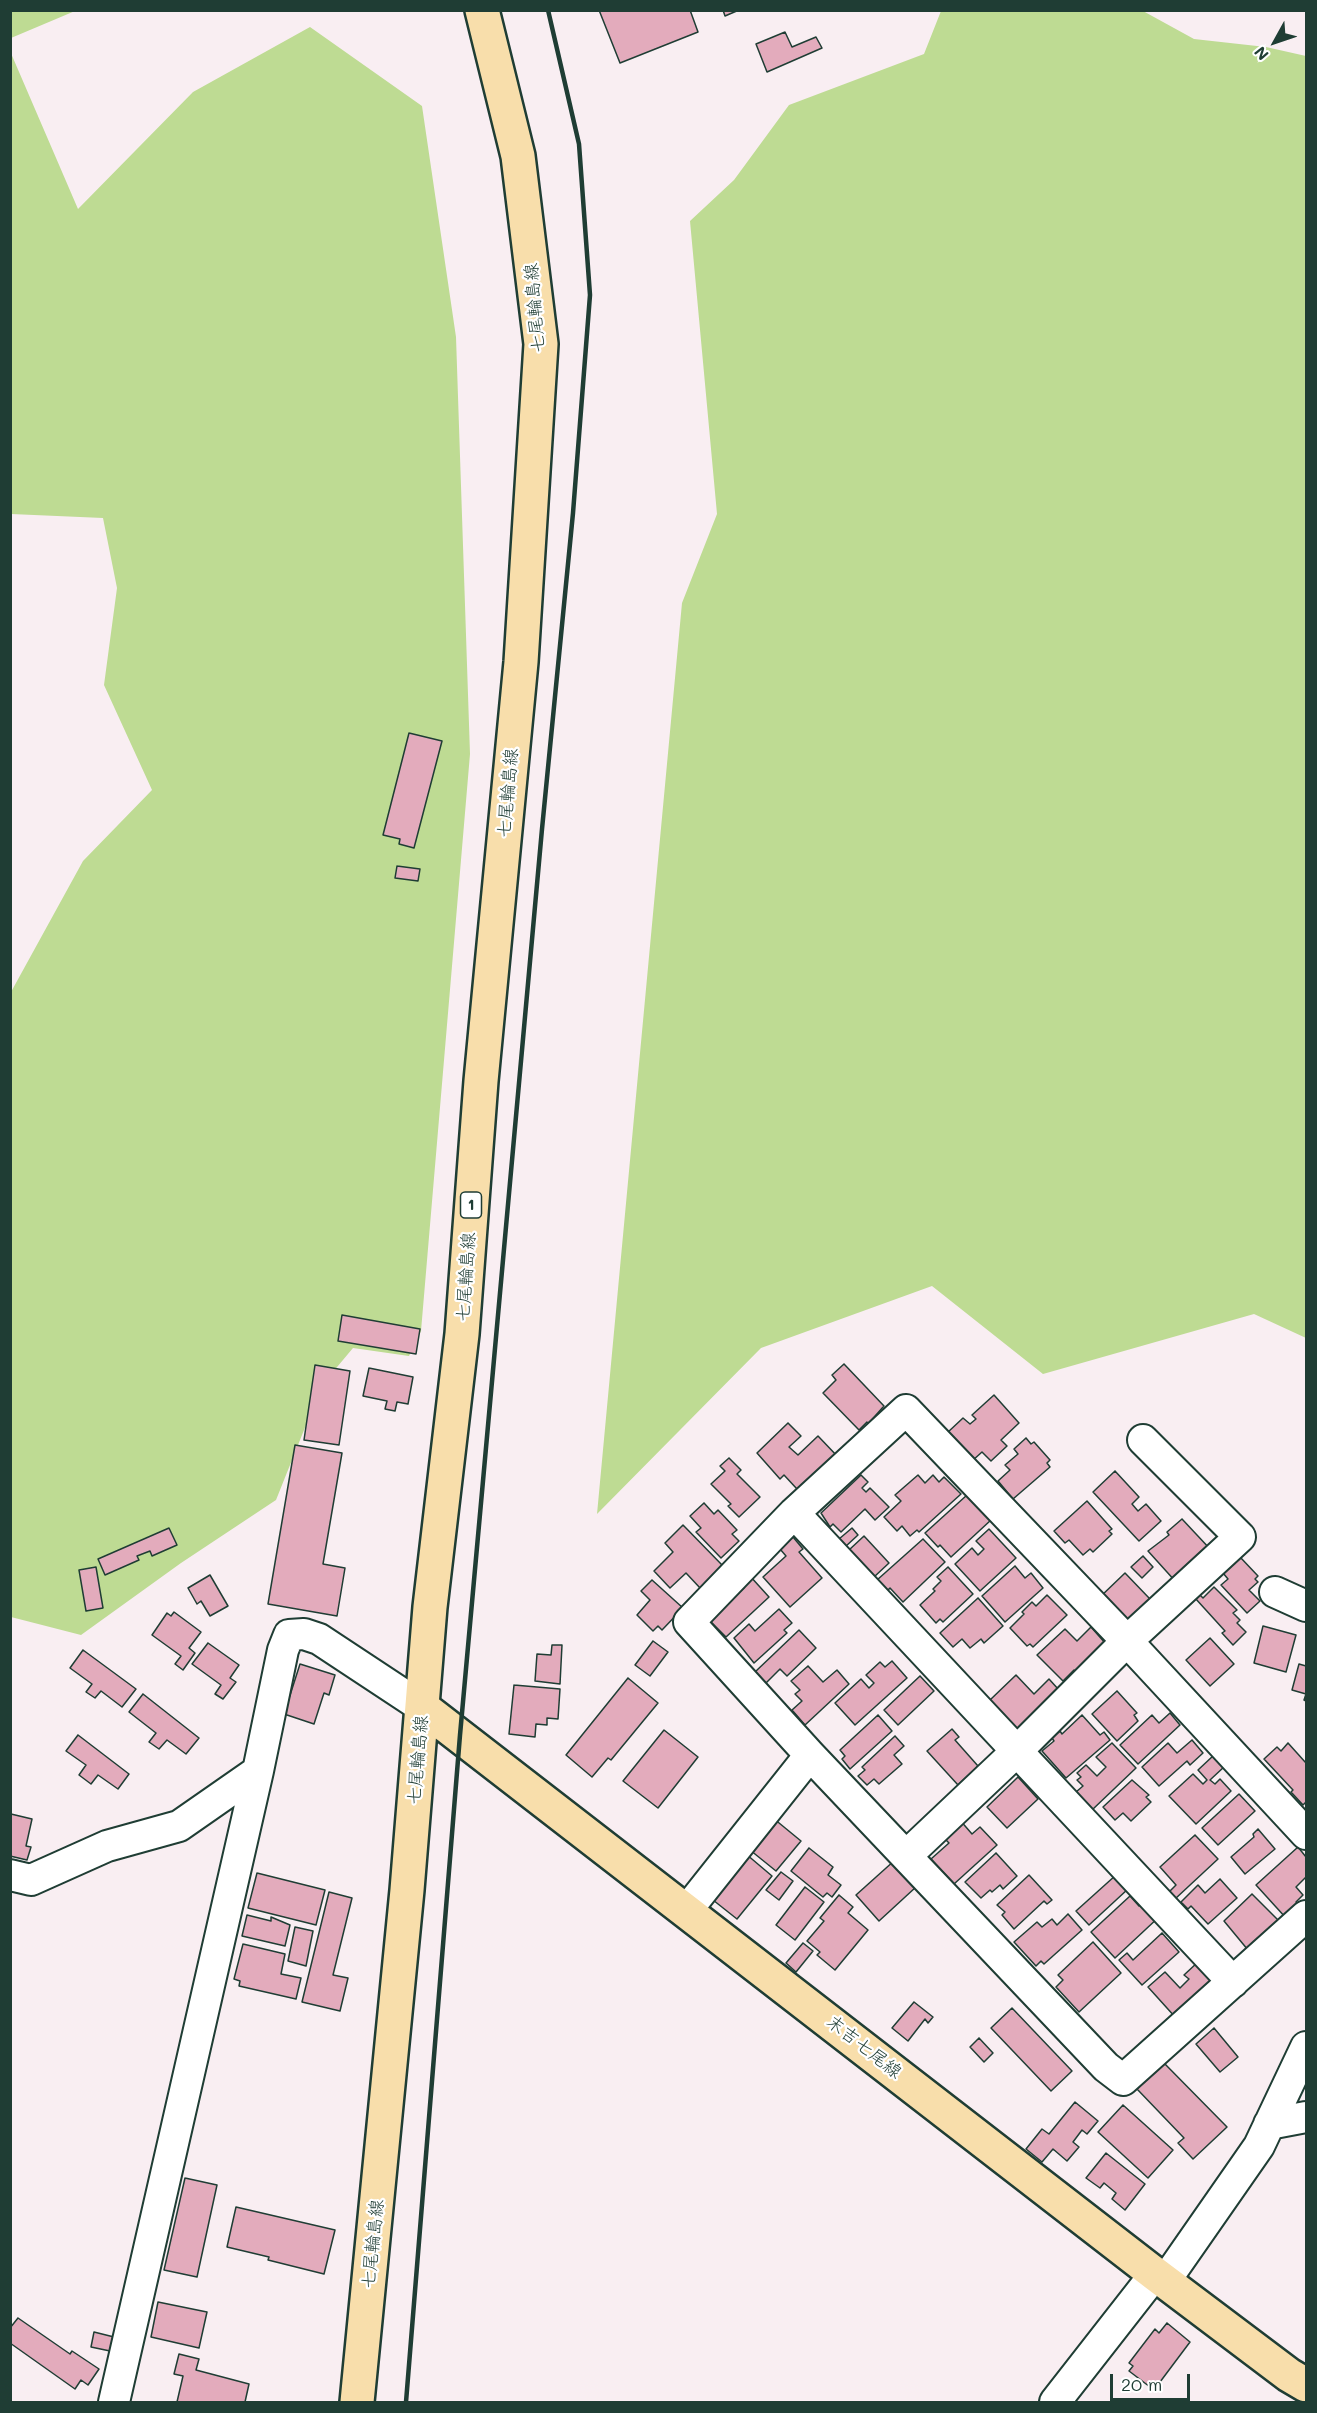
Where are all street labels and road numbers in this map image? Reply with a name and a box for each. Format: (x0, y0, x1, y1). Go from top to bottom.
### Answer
street label: 七尾輪島線 (520, 262, 550, 354)
street label: 七尾輪島線 (493, 747, 523, 839)
road number: 1 (460, 1192, 482, 1218)
street label: 七尾輪島線 (452, 1231, 480, 1323)
street label: 七尾輪島線 (403, 1714, 433, 1806)
street label: 末吉七尾線 (822, 2011, 906, 2083)
street label: 七尾輪島線 (358, 2198, 388, 2290)

